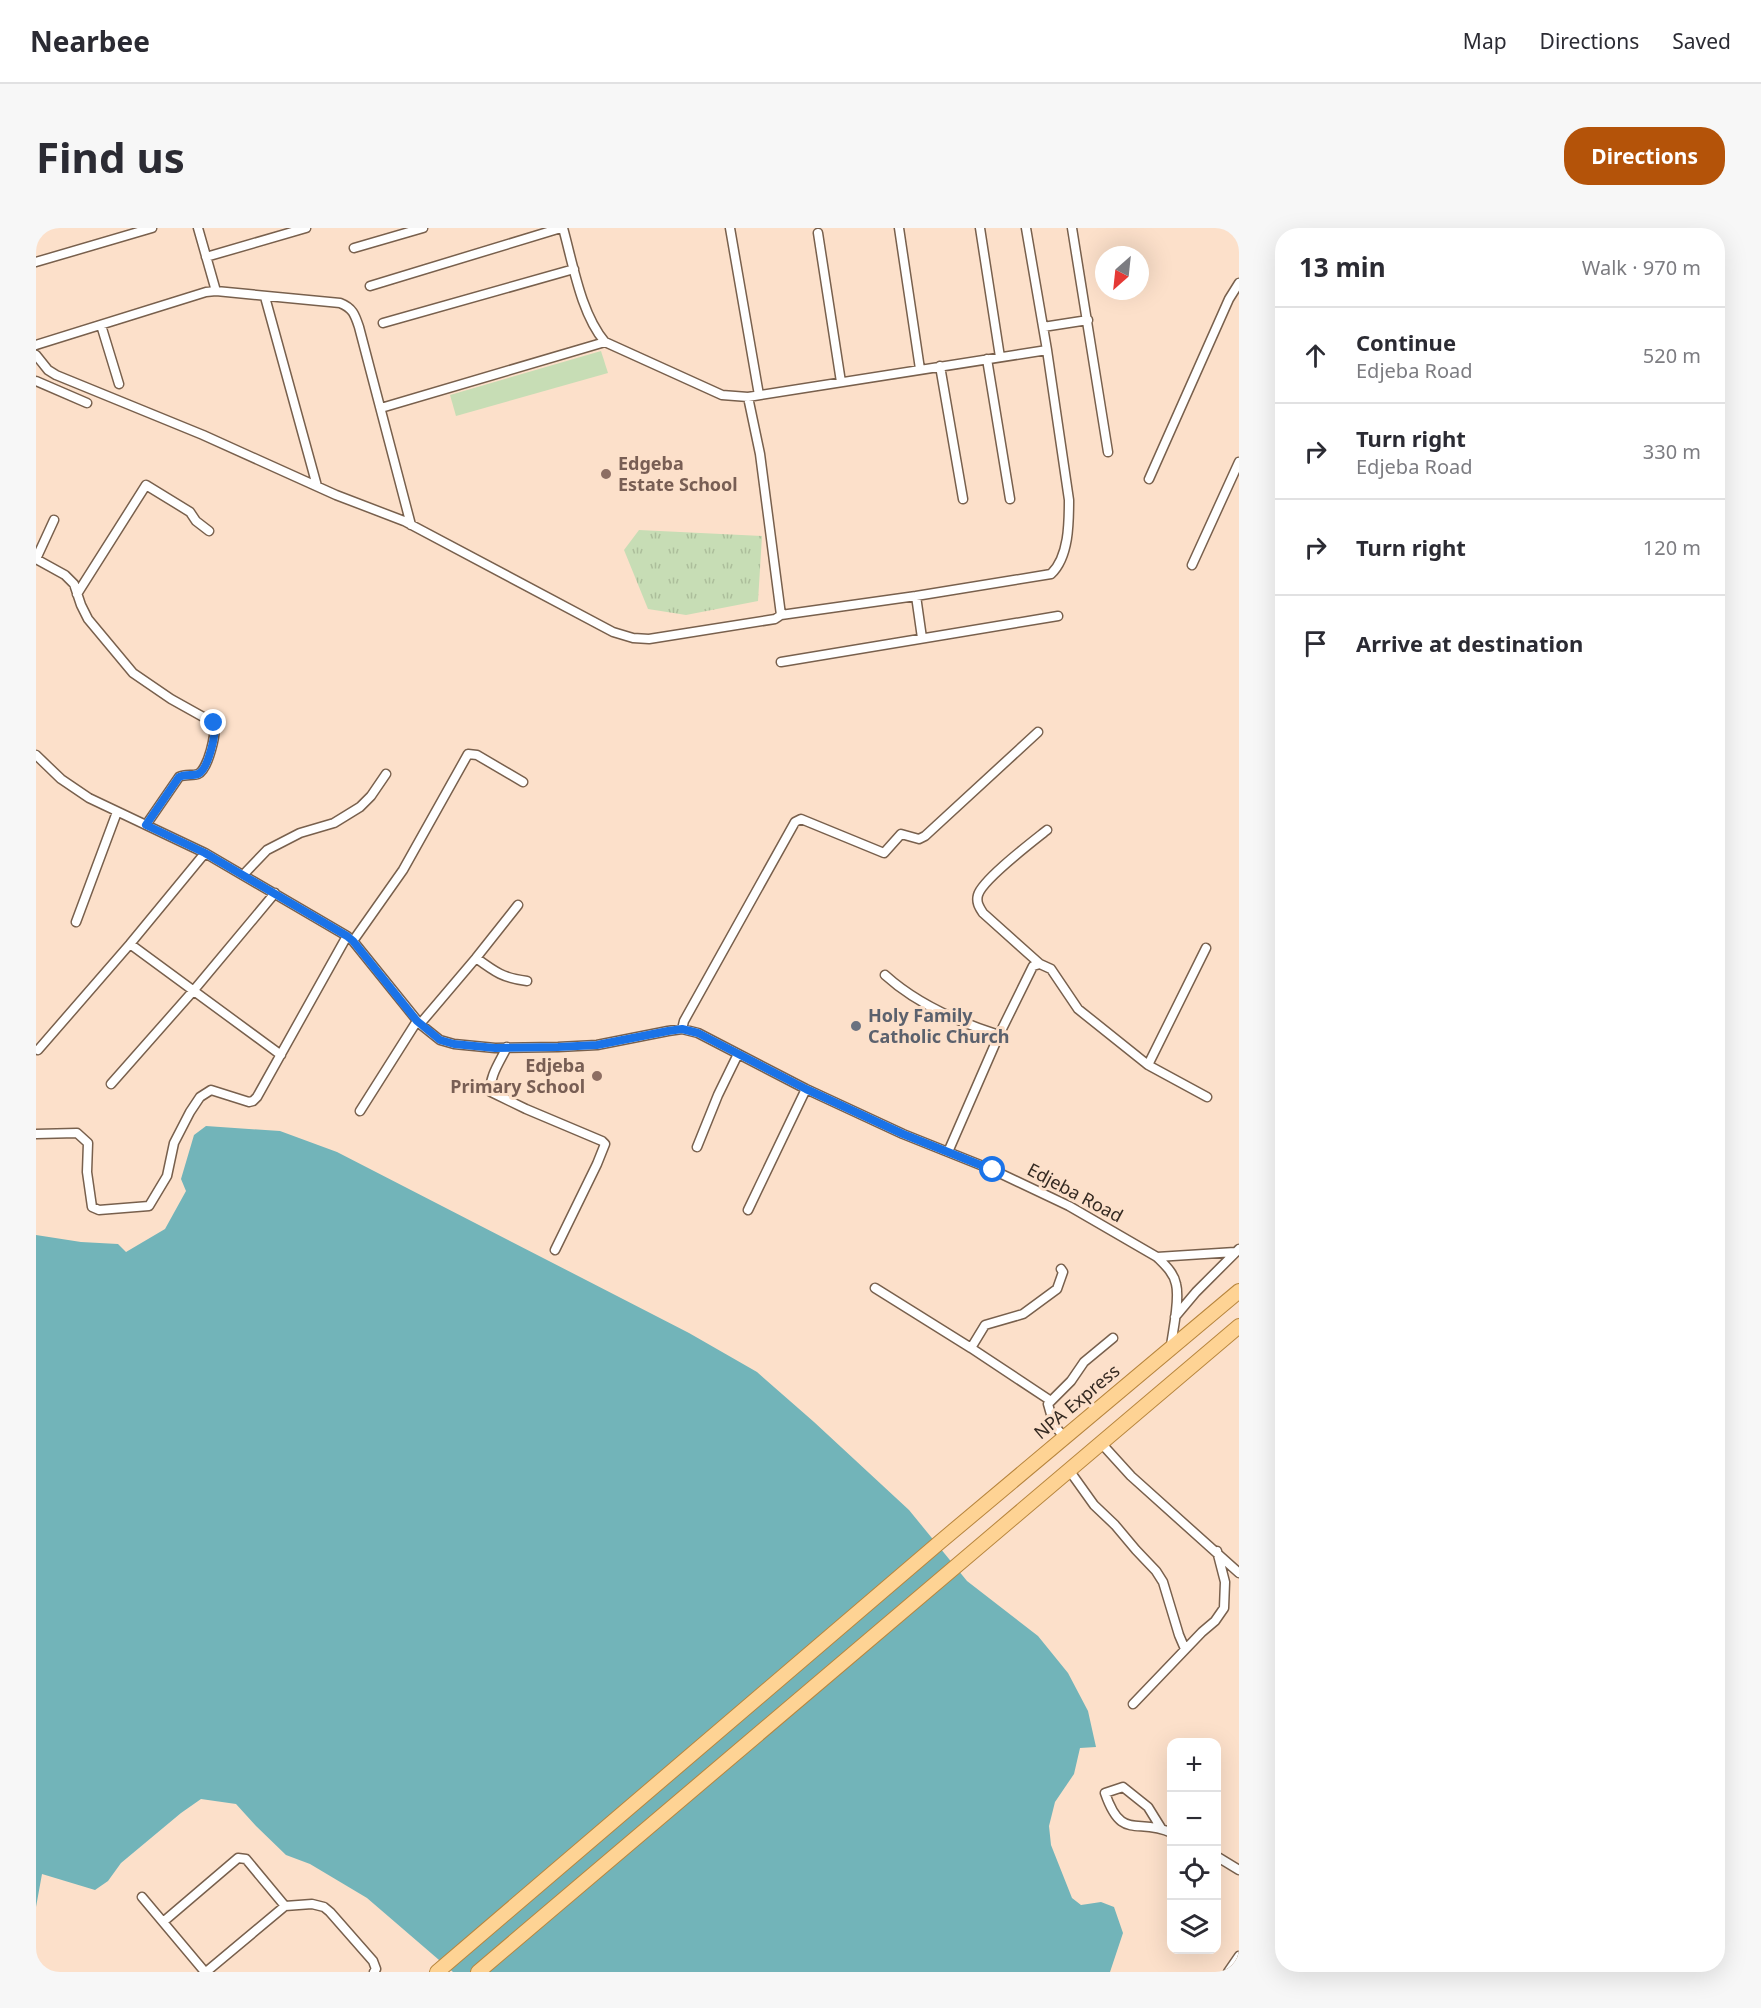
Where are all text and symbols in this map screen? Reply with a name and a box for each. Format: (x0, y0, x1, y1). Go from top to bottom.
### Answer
text: Nearbee (30, 22, 150, 60)
text: Map (1463, 27, 1507, 55)
text: Directions (1540, 27, 1639, 55)
text: Saved (1672, 27, 1731, 55)
button: Directions (1564, 127, 1725, 185)
text: Find us (36, 128, 185, 185)
north arrow (1095, 246, 1149, 300)
text: 13 min (1299, 249, 1386, 285)
text: Walk · 970 m (1582, 254, 1701, 281)
text: Continue (1356, 327, 1456, 357)
icon: ahead (1299, 339, 1332, 372)
text: 520 m (1643, 342, 1701, 369)
text: Edjeba Road (1356, 357, 1473, 384)
text: Turn right (1356, 423, 1466, 453)
icon: right (1299, 435, 1332, 468)
text: 330 m (1643, 438, 1701, 465)
place label: Edgeba Estate School (618, 451, 738, 496)
text: Edjeba Road (1356, 453, 1473, 480)
marker: Edgeba Estate School (599, 467, 613, 481)
icon: right (1299, 531, 1332, 564)
text: Turn right (1356, 532, 1466, 562)
text: 120 m (1643, 534, 1701, 561)
icon: arrive (1299, 627, 1332, 660)
text: Arrive at destination (1356, 628, 1583, 658)
route end (200, 709, 226, 735)
place label: Holy Family Catholic Church (868, 1003, 1009, 1048)
marker: Holy Family Catholic Church (849, 1019, 863, 1033)
place label: Edjeba Primary School (450, 1053, 585, 1098)
marker: Edjeba Primary School (590, 1069, 604, 1083)
route start (979, 1156, 1005, 1182)
street label: Edjeba Road (1023, 1157, 1127, 1227)
street label: NPA Express (1028, 1358, 1124, 1444)
map controls (1167, 1738, 1221, 1954)
button: + (1167, 1738, 1221, 1792)
button: − (1167, 1792, 1221, 1846)
button: locate (1167, 1846, 1221, 1900)
button: layers (1167, 1900, 1221, 1954)

